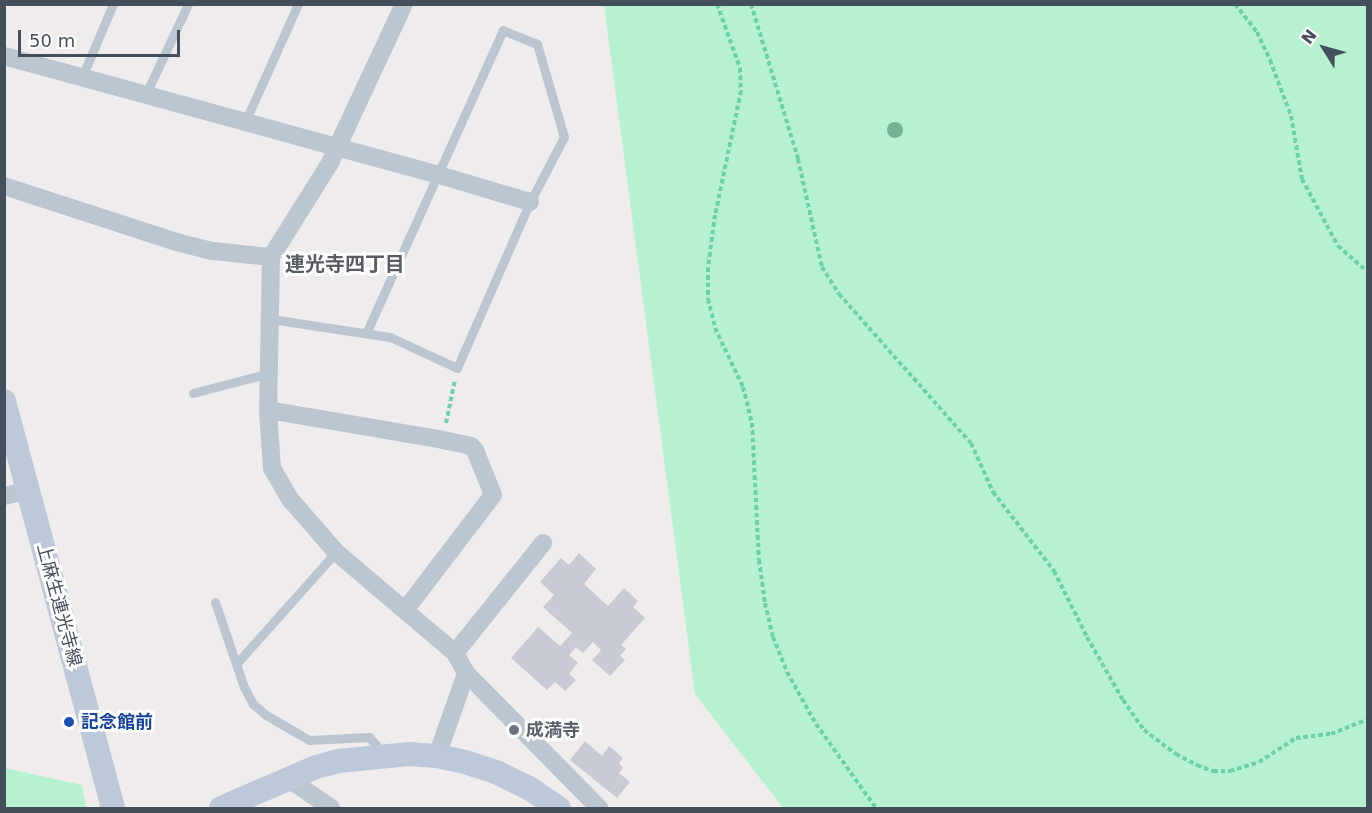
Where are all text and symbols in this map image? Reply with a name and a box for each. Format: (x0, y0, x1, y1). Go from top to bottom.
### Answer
scale bar (21, 18, 183, 56)
north arrow (1294, 18, 1354, 78)
text: N (1298, 26, 1321, 48)
text: 50 m (29, 30, 75, 51)
district label: 連光寺四丁目 (285, 252, 405, 276)
street label: 上麻生連光寺線 (32, 541, 86, 669)
place label: 記念館前 (81, 711, 153, 733)
marker: 記念館前 (62, 715, 76, 729)
place label: 成満寺 (526, 719, 580, 741)
marker: 成満寺 (507, 723, 521, 737)

